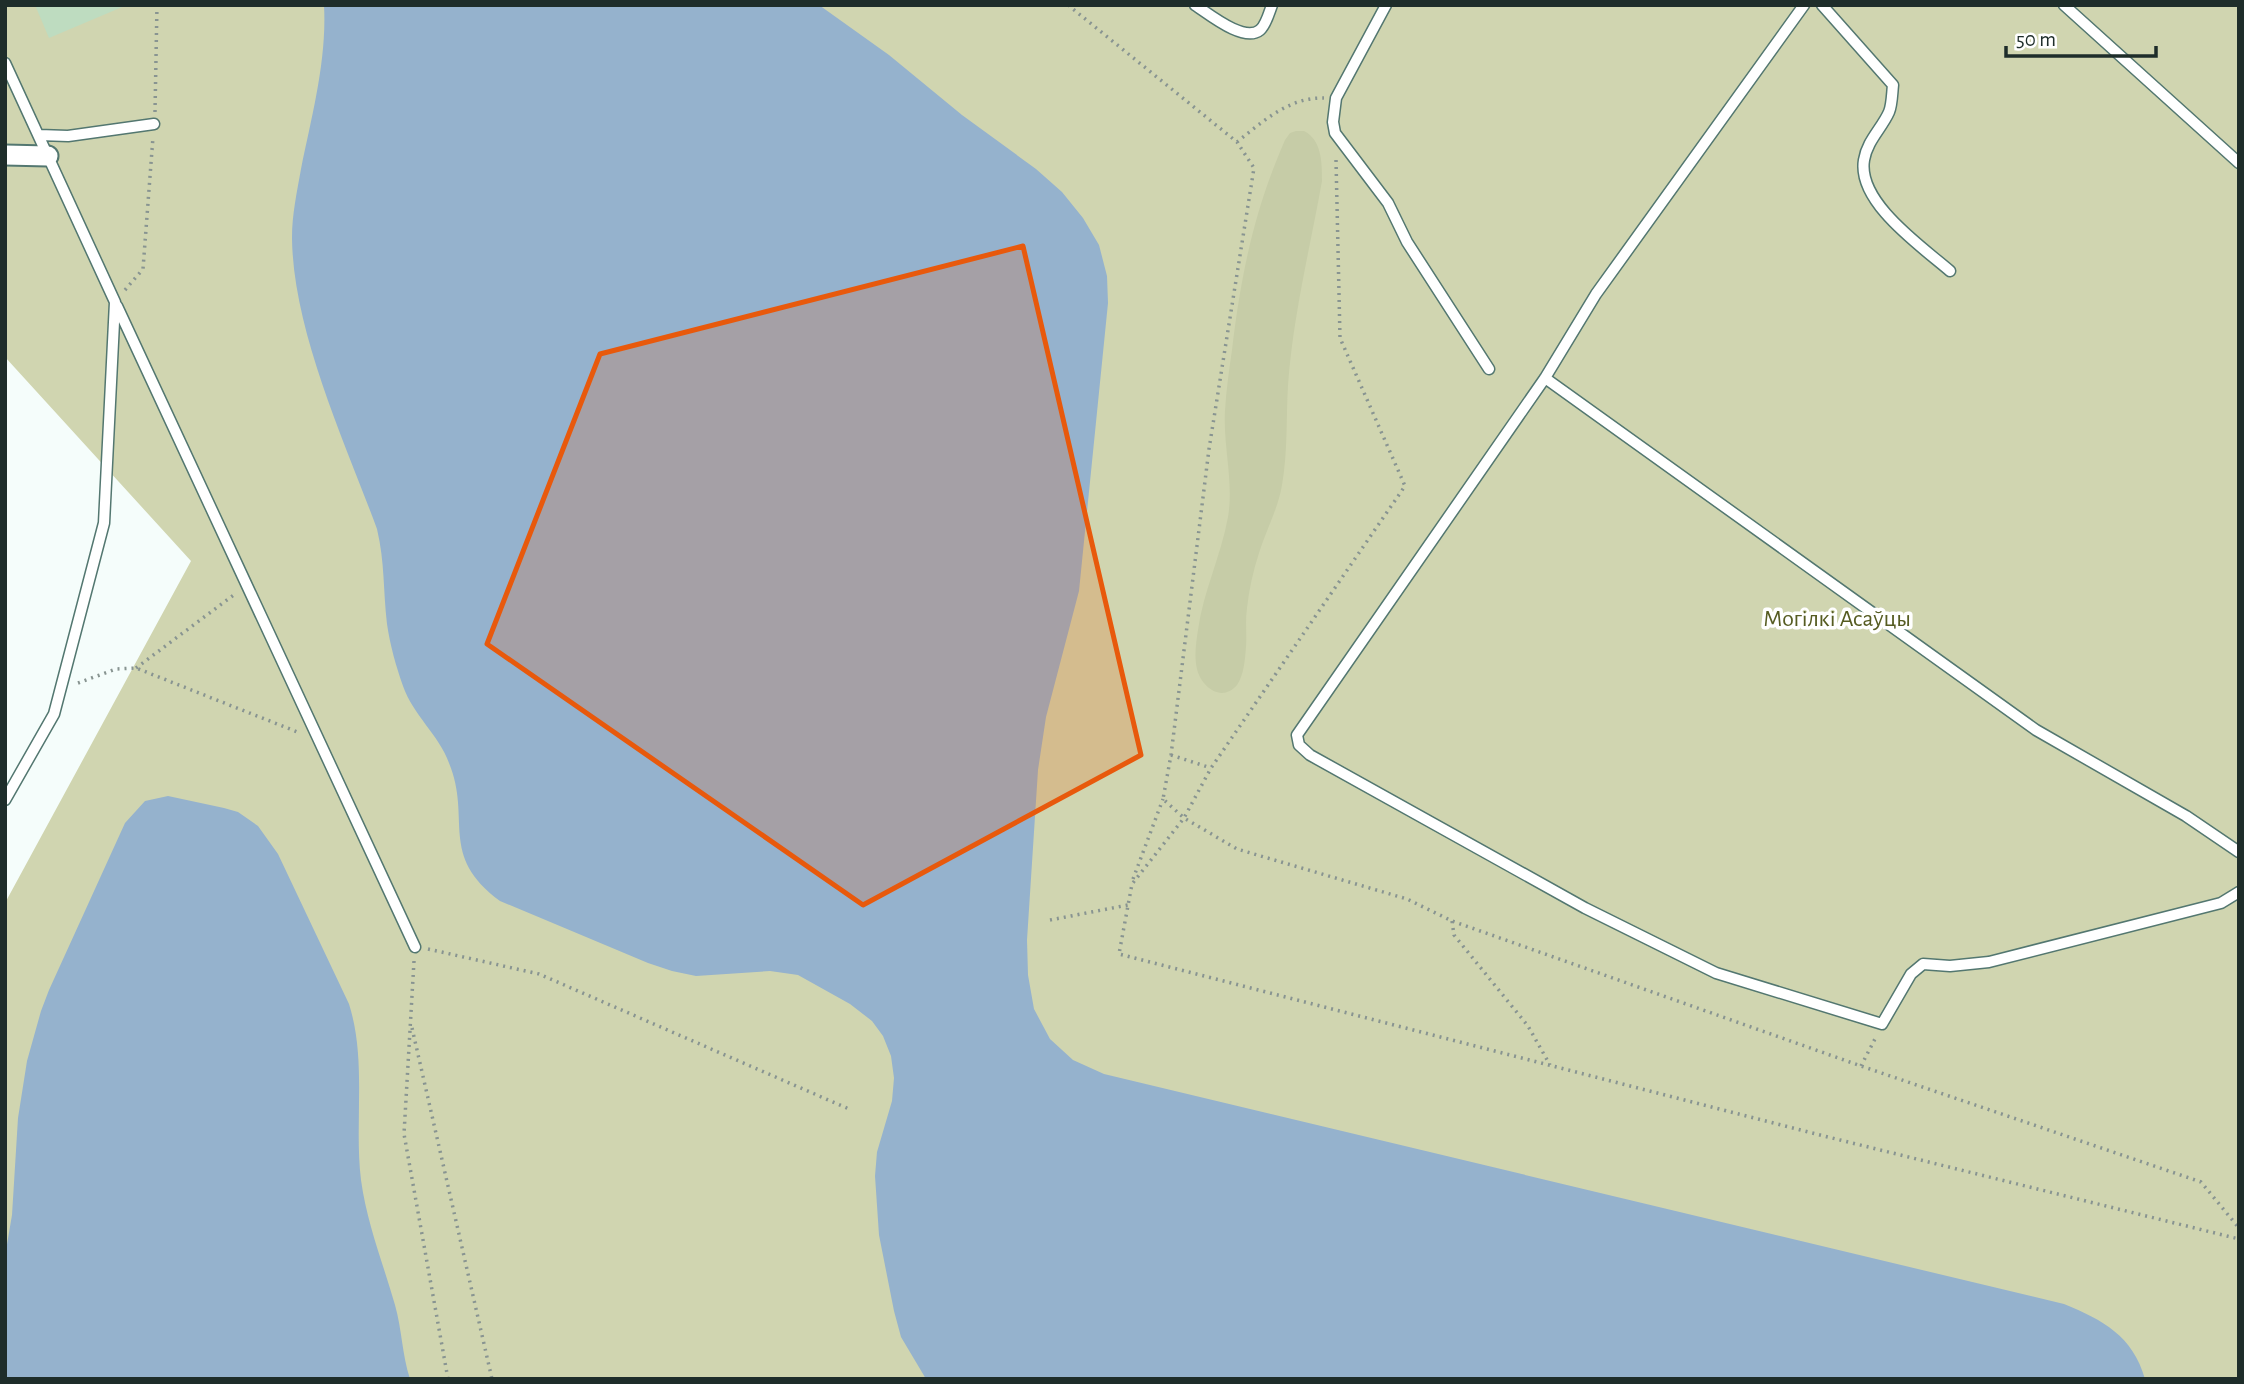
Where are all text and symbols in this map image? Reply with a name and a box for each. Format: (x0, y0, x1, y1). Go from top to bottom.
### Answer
scale bar (2006, 14, 2156, 58)
text: 50 m (2016, 29, 2056, 50)
park label: Могілкі Асаўцы (1763, 607, 1911, 631)

